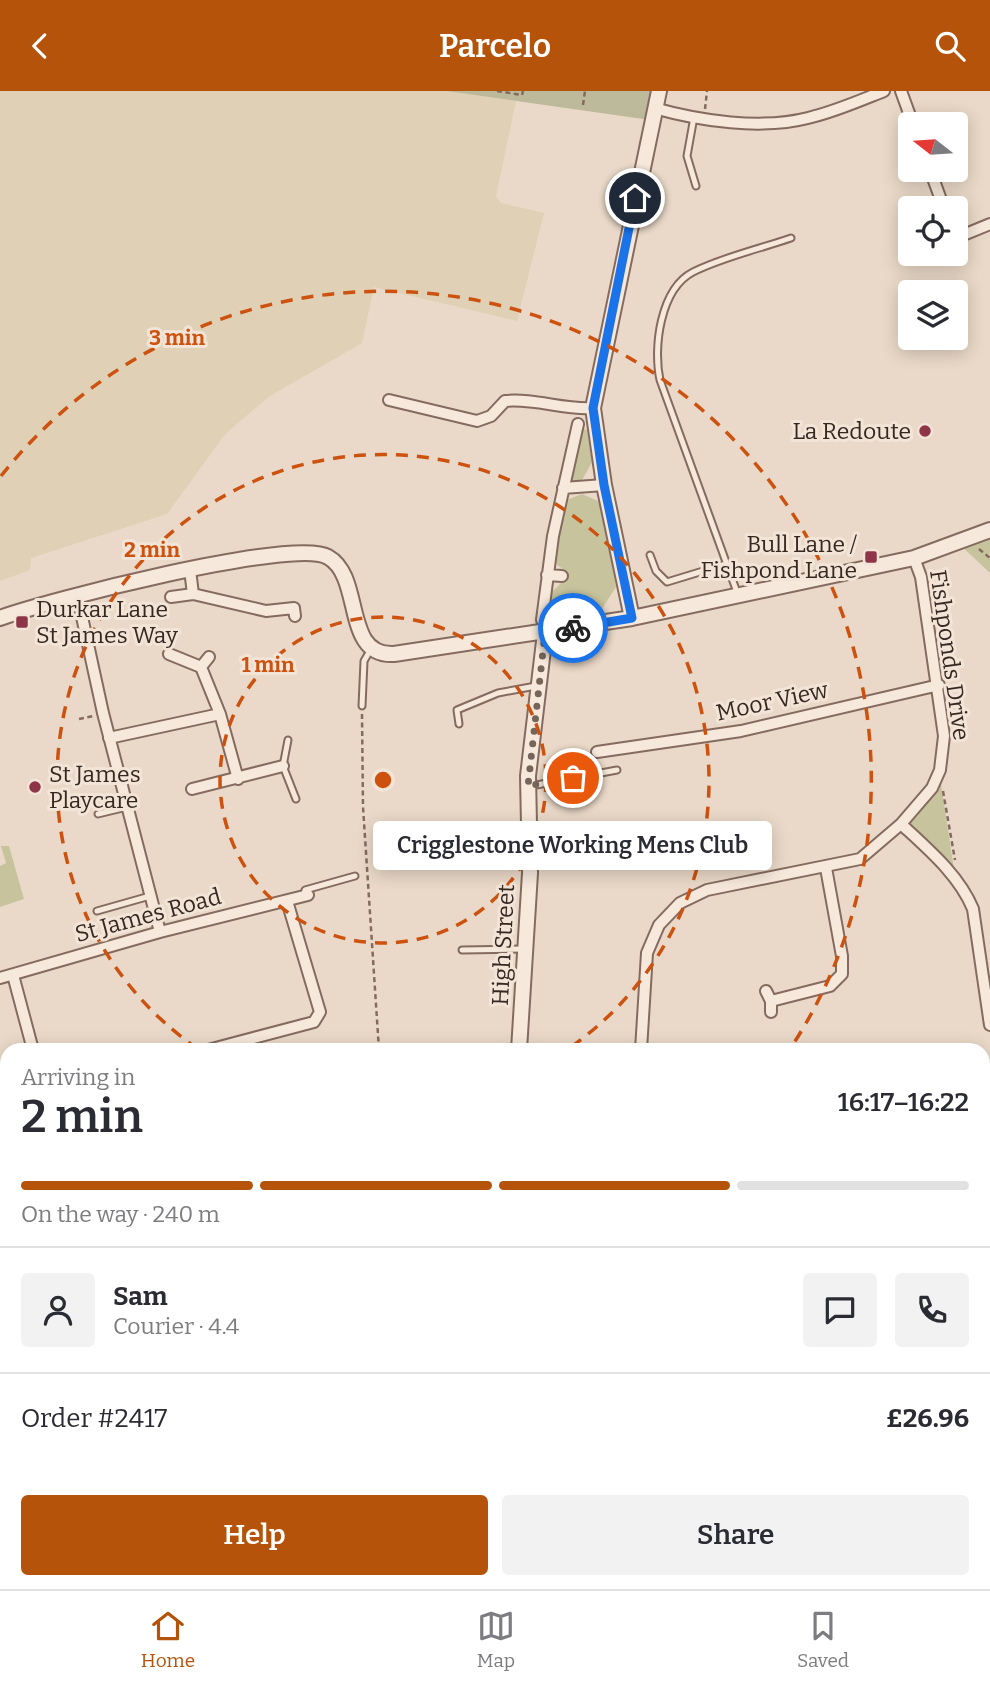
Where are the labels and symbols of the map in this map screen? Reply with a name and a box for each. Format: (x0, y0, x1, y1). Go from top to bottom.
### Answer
north arrow (898, 112, 968, 182)
pin (605, 168, 665, 228)
text: 3 min (149, 325, 206, 351)
place label: La Redoute (792, 417, 911, 445)
marker: La Redoute (917, 423, 933, 439)
place label: Bull Lane / Fishpond Lane (700, 530, 858, 584)
text: 2 min (124, 537, 180, 563)
marker: Bull Lane / Fishpond Lane (863, 549, 879, 565)
street label: Fishponds Drive (924, 568, 976, 742)
courier (538, 593, 608, 663)
place label: Durkar Lane St James Way (36, 595, 179, 649)
marker: Durkar Lane St James Way (14, 614, 30, 630)
text: 1 min (241, 652, 295, 678)
street label: Moor View (714, 675, 831, 727)
pin (543, 748, 603, 808)
place label: St James Playcare (49, 760, 141, 814)
centre of rings (371, 768, 395, 792)
marker: St James Playcare (27, 779, 43, 795)
callout: Crigglestone Working Mens Club (374, 820, 772, 869)
street label: St James Road (72, 882, 225, 948)
street label: High Street (486, 884, 520, 1006)

